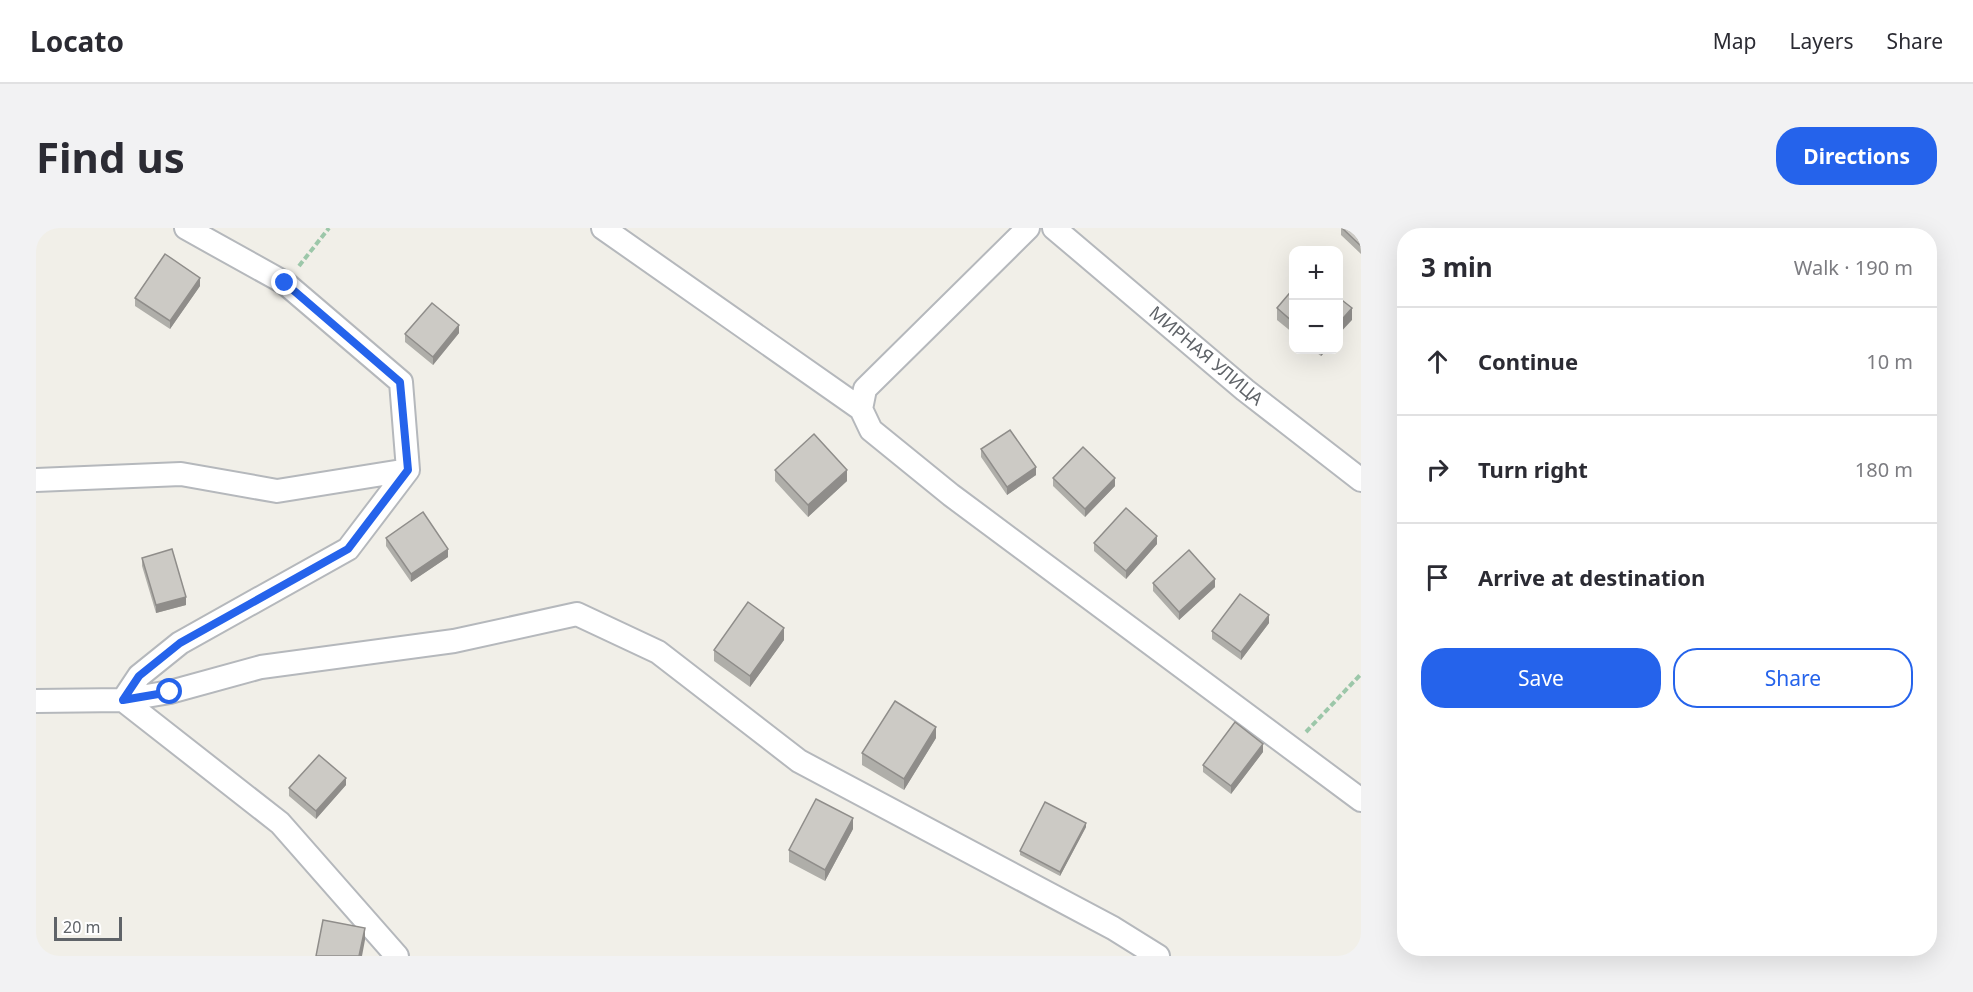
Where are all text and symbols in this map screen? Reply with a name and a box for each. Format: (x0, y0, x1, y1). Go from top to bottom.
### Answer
text: Locato (30, 22, 124, 60)
text: Map (1713, 27, 1757, 55)
text: Layers (1790, 27, 1854, 55)
text: Share (1887, 27, 1943, 55)
button: Directions (1776, 127, 1937, 185)
text: Find us (36, 128, 185, 185)
map controls (1289, 246, 1343, 354)
button: + (1289, 246, 1343, 300)
text: 3 min (1421, 249, 1493, 285)
text: Walk · 190 m (1794, 254, 1913, 281)
route end (271, 269, 297, 295)
street label: МИРНАЯ УЛИЦА (1144, 300, 1269, 410)
button: − (1289, 300, 1343, 354)
icon: ahead (1421, 345, 1454, 378)
text: Continue (1478, 346, 1578, 376)
text: 10 m (1866, 348, 1913, 375)
icon: right (1421, 453, 1454, 486)
text: Turn right (1478, 454, 1588, 484)
text: 180 m (1855, 456, 1913, 483)
icon: arrive (1421, 561, 1454, 594)
text: Arrive at destination (1478, 562, 1705, 592)
button: Save (1421, 648, 1661, 708)
button: Share (1673, 648, 1913, 708)
route start (156, 678, 182, 704)
scale bar (54, 914, 122, 942)
text: 20 m (63, 916, 100, 938)

